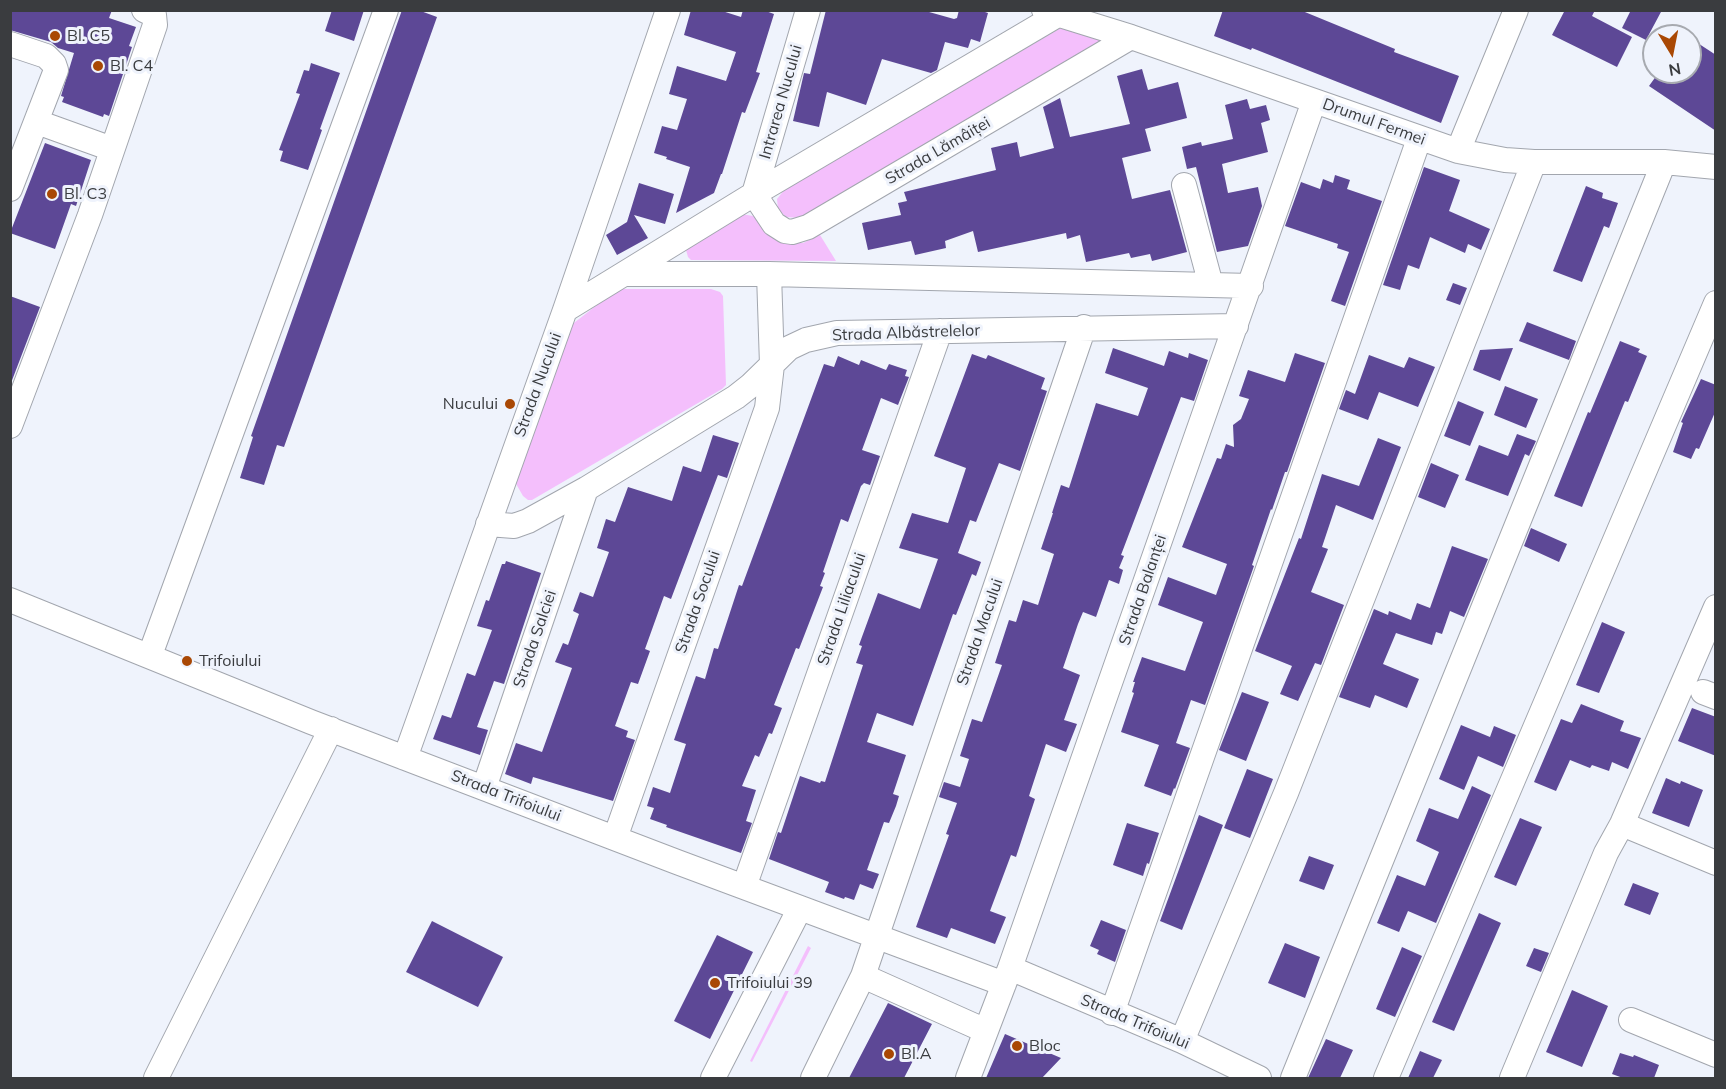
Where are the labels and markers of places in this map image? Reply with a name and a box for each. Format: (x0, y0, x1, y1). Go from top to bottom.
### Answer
place label: Bl. C5 (67, 26, 110, 46)
marker: Bl. C5 (48, 29, 62, 43)
place label: Bl. C4 (110, 56, 153, 76)
marker: Bl. C4 (91, 59, 105, 73)
place label: Bl. C3 (64, 184, 107, 204)
marker: Bl. C3 (45, 187, 59, 201)
place label: Nucului (443, 394, 498, 414)
marker: Nucului (503, 397, 517, 411)
place label: Trifoiului (199, 651, 261, 671)
marker: Trifoiului (180, 654, 194, 668)
place label: Trifoiului 39 (727, 973, 813, 993)
marker: Trifoiului 39 (708, 976, 722, 990)
place label: Bloc (1029, 1036, 1061, 1056)
marker: Bloc (1010, 1039, 1024, 1053)
place label: Bl.A (901, 1044, 931, 1064)
marker: Bl.A (882, 1047, 896, 1061)

